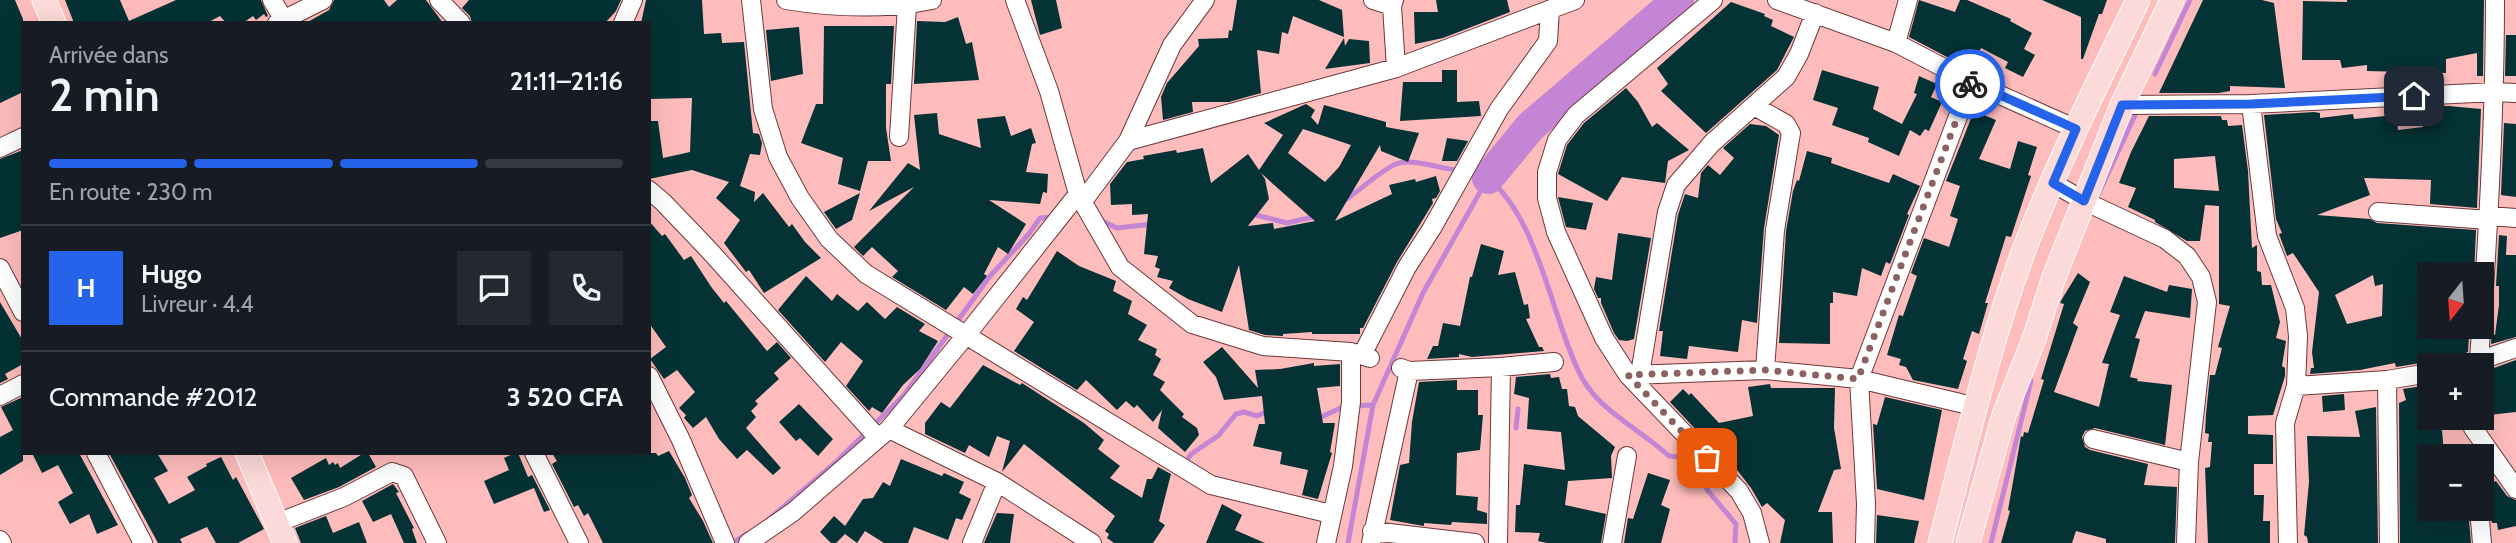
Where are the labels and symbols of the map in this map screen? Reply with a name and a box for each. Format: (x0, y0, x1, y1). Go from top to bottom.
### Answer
courier (1935, 49, 2005, 119)
pin (2384, 66, 2444, 126)
north arrow (2417, 262, 2494, 340)
pin (1677, 428, 1737, 488)

